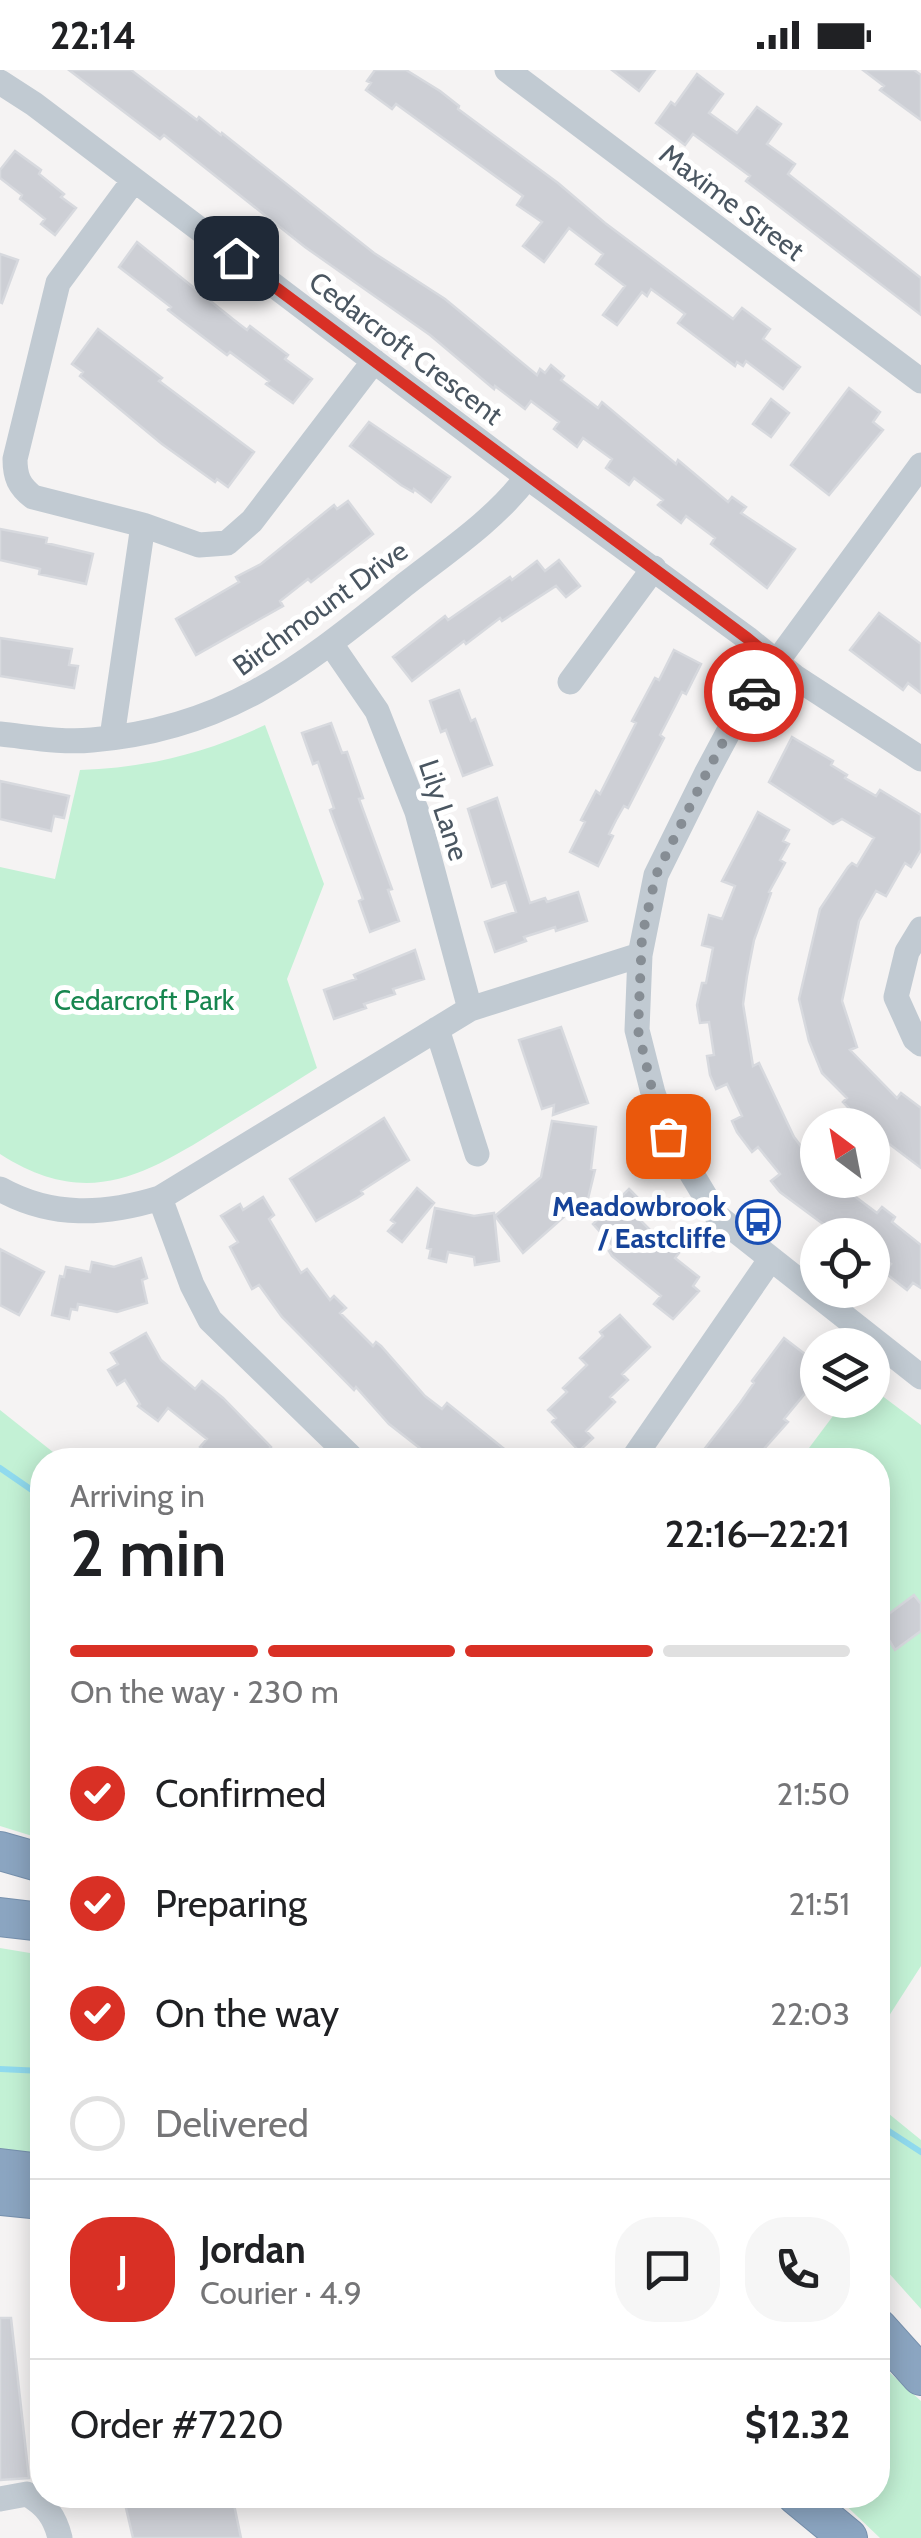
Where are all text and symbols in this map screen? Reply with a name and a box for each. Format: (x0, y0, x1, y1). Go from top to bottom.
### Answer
text: 22:14 (50, 12, 136, 59)
street label: Maxime Street (653, 137, 811, 267)
pin (194, 216, 279, 301)
icon: home (209, 231, 264, 286)
street label: Cedarcroft Crescent (303, 264, 509, 432)
street label: Birchmount Drive (226, 533, 414, 683)
courier (704, 642, 804, 742)
icon: car (727, 665, 782, 720)
street label: Lily Lane (412, 755, 476, 865)
park label: Cedarcroft Park (54, 983, 235, 1017)
pin (626, 1094, 711, 1179)
north arrow (800, 1108, 890, 1198)
map controls (800, 1108, 890, 1418)
icon: bag (641, 1109, 696, 1164)
place label: Meadowbrook / Eastcliffe (552, 1189, 726, 1255)
bus stop icon: Meadowbrook / Eastcliffe (735, 1199, 781, 1245)
button: locate (800, 1218, 890, 1308)
button: layers (800, 1328, 890, 1418)
text: Arriving in (70, 1476, 205, 1515)
text: 22:16–22:21 (665, 1510, 850, 1557)
text: 2 min (70, 1513, 227, 1592)
text: On the way · 230 m (70, 1672, 339, 1711)
icon: check (70, 1766, 125, 1821)
text: Confirmed (155, 1770, 326, 1817)
text: 21:50 (776, 1774, 850, 1813)
icon: check (70, 1876, 125, 1931)
text: Preparing (155, 1880, 307, 1927)
text: 21:51 (788, 1884, 850, 1923)
icon: check (70, 1986, 125, 2041)
text: On the way (155, 1990, 339, 2037)
text: 22:03 (770, 1994, 850, 2033)
text: Delivered (155, 2100, 309, 2147)
button: chat (615, 2217, 720, 2322)
button: phone (745, 2217, 850, 2322)
text: Jordan (200, 2226, 306, 2273)
text: J (117, 2246, 128, 2293)
text: Courier · 4.9 (200, 2273, 362, 2312)
text: Order #7220 (70, 2401, 284, 2448)
text: $12.32 (745, 2401, 850, 2448)

